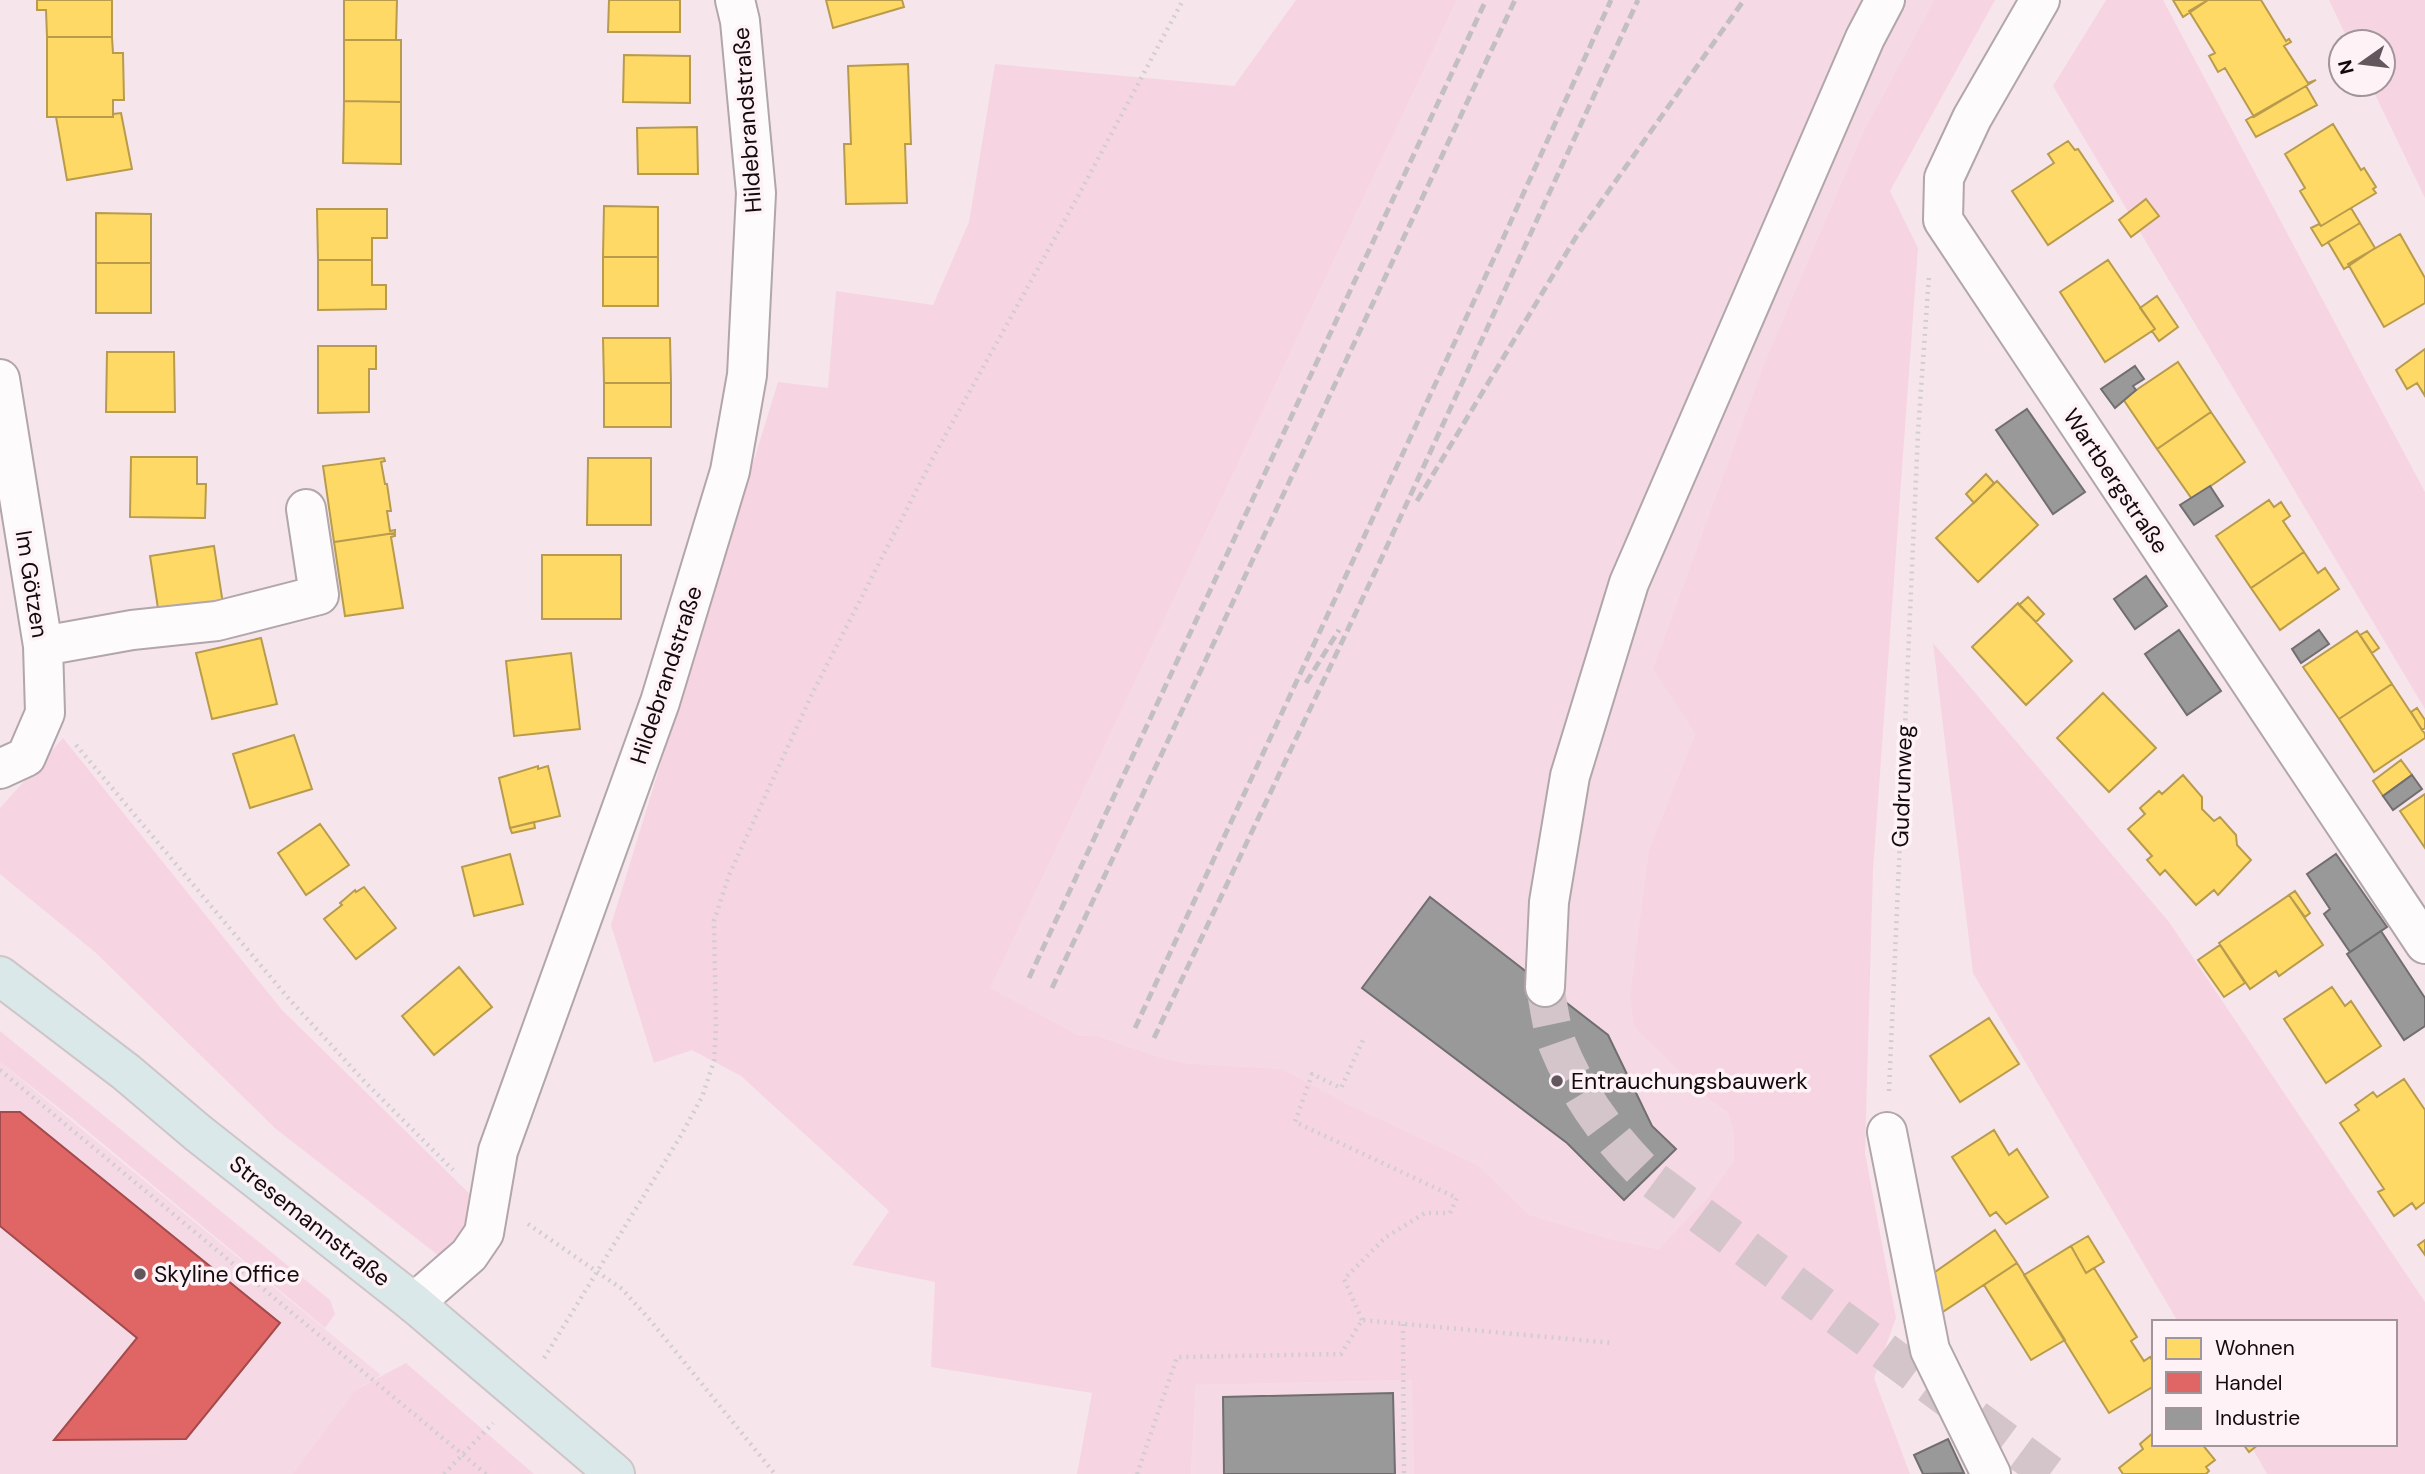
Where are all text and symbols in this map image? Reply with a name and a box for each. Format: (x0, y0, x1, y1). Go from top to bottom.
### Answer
street label: Hildebrandstraße (726, 26, 768, 214)
north arrow (2327, 28, 2397, 98)
text: N (2332, 57, 2360, 77)
street label: Wartbergstraße (2056, 403, 2176, 559)
street label: Im Götzen (9, 528, 55, 640)
street label: Hildebrandstraße (623, 582, 709, 768)
street label: Gudrunweg (1885, 724, 1919, 848)
place label: Entrauchungsbauwerk (1571, 1066, 1808, 1096)
marker: Entrauchungsbauwerk (1549, 1073, 1565, 1089)
street label: Stresemannstraße (223, 1149, 397, 1293)
place label: Skyline Office (154, 1259, 300, 1289)
marker: Skyline Office (132, 1266, 148, 1282)
legend (2152, 1320, 2397, 1446)
text: Wohnen (2215, 1334, 2295, 1362)
text: Handel (2215, 1369, 2283, 1397)
text: Industrie (2215, 1404, 2300, 1432)

